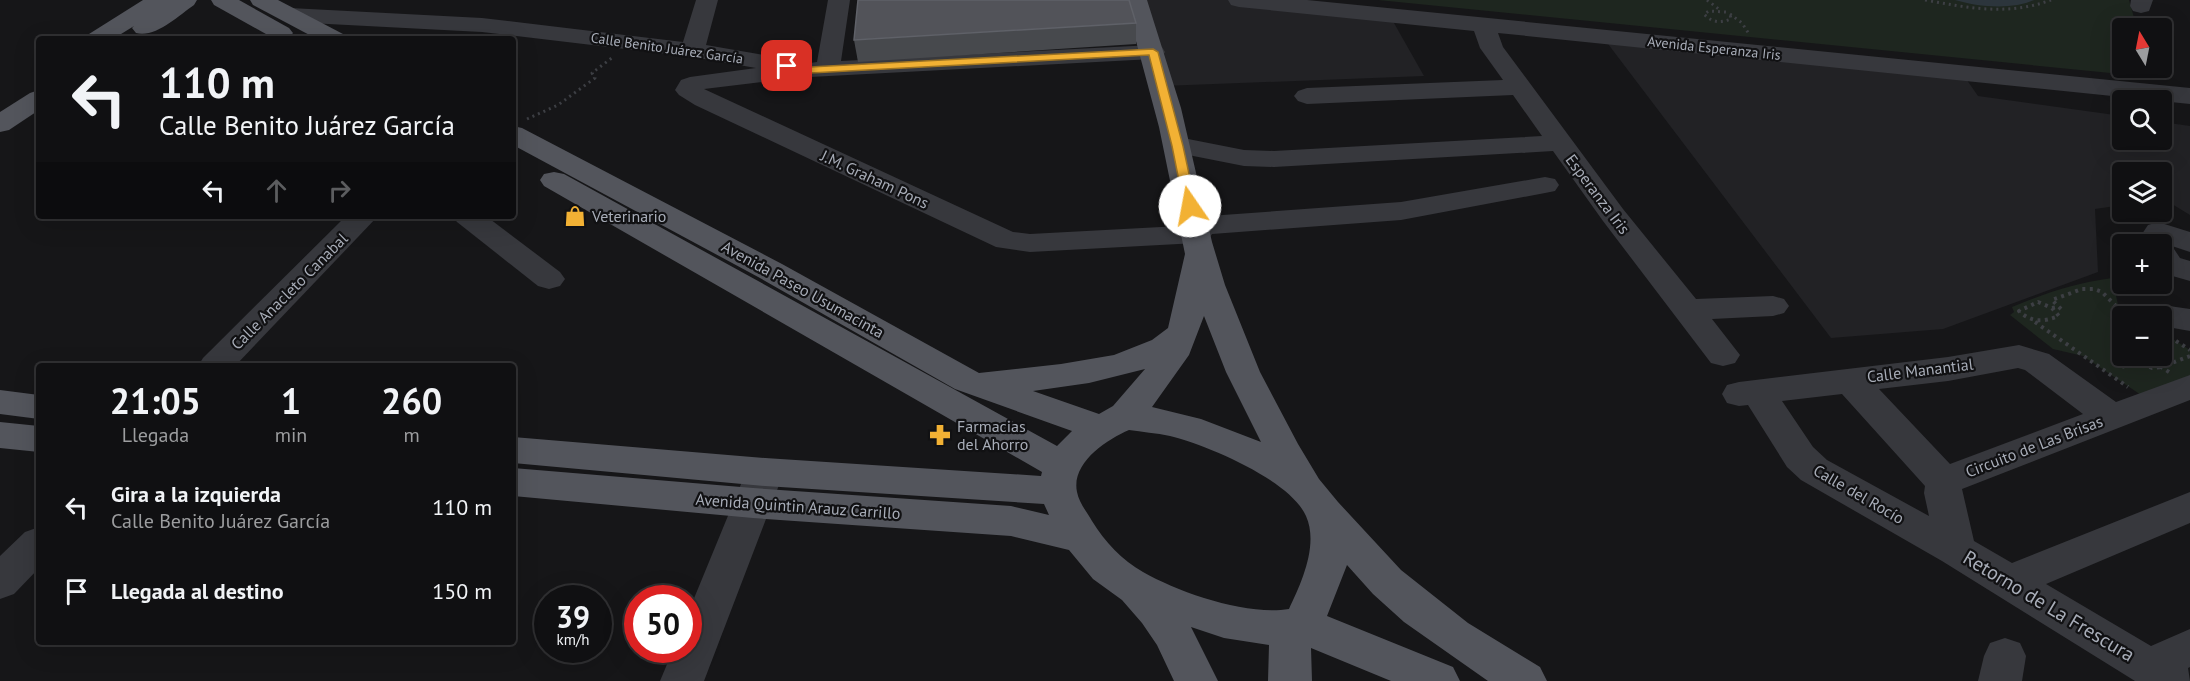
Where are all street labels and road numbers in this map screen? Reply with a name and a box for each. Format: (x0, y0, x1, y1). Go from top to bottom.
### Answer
street label: Calle Benito Juárez García (590, 28, 744, 68)
street label: Avenida Esperanza Iris (1646, 32, 1782, 64)
street label: J.M. Graham Pons (817, 145, 932, 213)
street label: Esperanza Iris (1562, 150, 1635, 238)
street label: Calle Anacleto Canabal (226, 228, 352, 354)
street label: Avenida Paseo Usumacinta (718, 236, 888, 342)
street label: Calle Manantial (1866, 354, 1975, 386)
street label: Circuito de Las Brisas (1963, 411, 2106, 481)
street label: Calle del Rocío (1810, 460, 1908, 528)
street label: Avenida Quintin Arauz Carrillo (695, 489, 901, 523)
street label: Retorno de La Frescura (1958, 544, 2140, 668)

